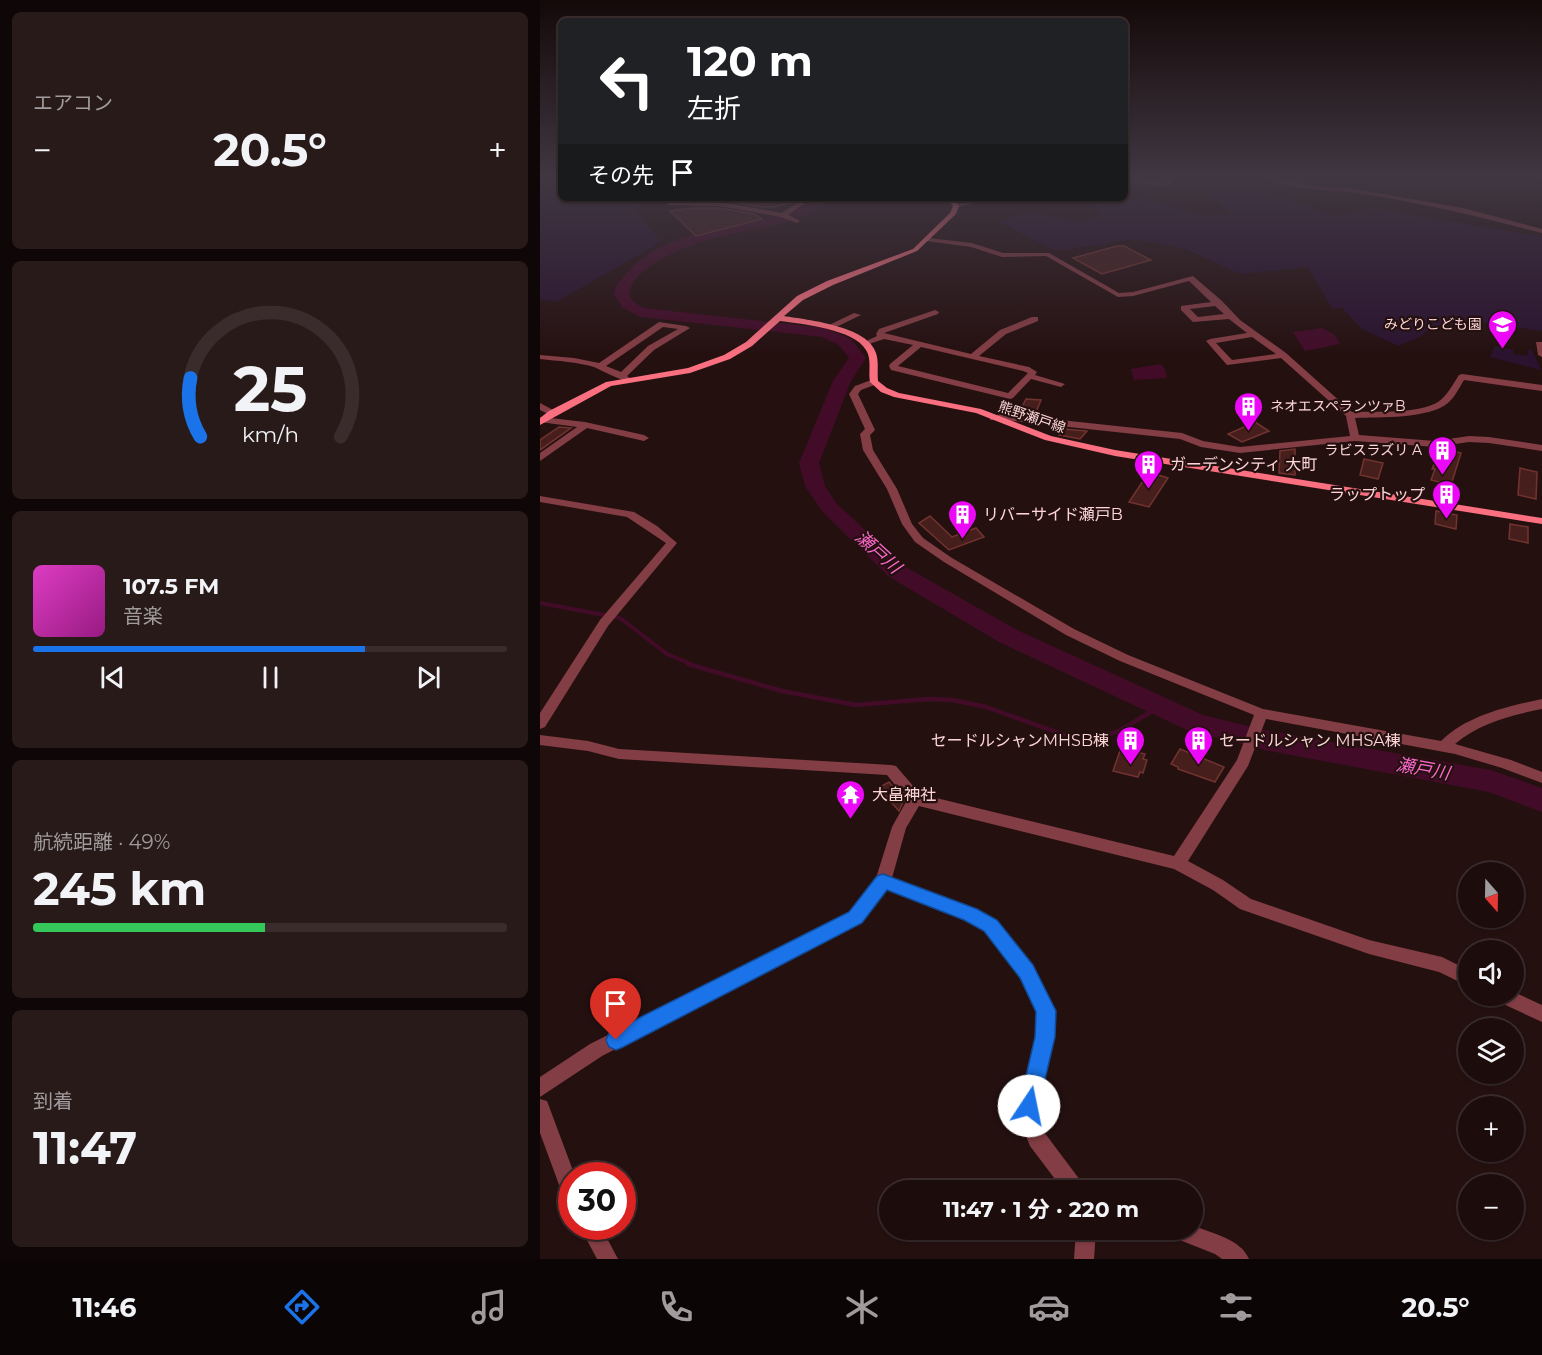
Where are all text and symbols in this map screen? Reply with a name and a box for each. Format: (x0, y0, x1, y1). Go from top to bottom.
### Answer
text: 120 m (687, 35, 813, 87)
icon: left (588, 42, 666, 120)
text: エアコン (33, 91, 113, 115)
text: 左折 (687, 92, 741, 125)
text: 20.5° (213, 122, 327, 177)
text: − (33, 130, 52, 170)
text: + (488, 130, 507, 170)
icon: arrive (666, 156, 699, 189)
text: その先 (588, 162, 654, 189)
school or university icon: みどりこども園 (1487, 308, 1519, 350)
place label: みどりこども園 (1384, 315, 1482, 333)
text: 25 (233, 351, 307, 427)
building icon: ネオエスペランツァB (1233, 390, 1265, 432)
street label: 熊野瀬戸線 (996, 397, 1068, 437)
place label: ネオエスペランツァB (1270, 397, 1406, 415)
text: km/h (241, 422, 299, 448)
building icon: ラビスラズリ A (1427, 434, 1459, 476)
place label: ラビスラズリ A (1325, 441, 1423, 459)
building icon: ガーデンシティ 大町 (1133, 448, 1165, 490)
place label: ガーデンシティ 大町 (1170, 455, 1317, 474)
building icon: ラップトップ (1430, 478, 1462, 520)
place label: ラップトップ (1329, 485, 1425, 504)
building icon: リバーサイド瀬戸B (946, 498, 978, 540)
place label: リバーサイド瀬戸B (983, 505, 1123, 524)
water label: 瀬戸川 (851, 526, 907, 580)
text: 107.5 FM (123, 573, 219, 600)
text: 音楽 (123, 604, 163, 628)
icon: previous (96, 661, 129, 694)
icon: pause (254, 661, 287, 694)
icon: next (412, 661, 445, 694)
building icon: セードルシャンMHSB棟 (1114, 724, 1146, 766)
building icon: セードルシャン MHSA棟 (1182, 724, 1214, 766)
place label: セードルシャンMHSB棟 (931, 731, 1109, 750)
place label: セードルシャン MHSA棟 (1219, 731, 1401, 750)
water label: 瀬戸川 (1395, 753, 1453, 785)
temple icon: 大畠神社 (835, 778, 867, 820)
place label: 大畠神社 (872, 785, 936, 804)
text: 航続距離 · 49% (33, 830, 170, 854)
text: 245 km (33, 861, 206, 916)
north arrow (1458, 862, 1524, 928)
map controls (1458, 862, 1524, 1240)
button: sound (1458, 940, 1524, 1006)
pin (590, 978, 641, 1040)
icon: arrive (599, 987, 632, 1020)
button: layers (1458, 1018, 1524, 1084)
position arrow (997, 1074, 1061, 1138)
text: 到着 (33, 1089, 73, 1113)
button: + (1458, 1096, 1524, 1162)
text: 11:47 (33, 1120, 137, 1175)
speed limit sign: 30 (558, 1162, 636, 1240)
button: − (1458, 1174, 1524, 1240)
text: 11:47 · 1 分 · 220 m (943, 1196, 1139, 1223)
icon: directions (281, 1286, 323, 1328)
icon: music (468, 1286, 510, 1328)
icon: phone (655, 1286, 697, 1328)
icon: climate (841, 1286, 883, 1328)
icon: car (1028, 1286, 1070, 1328)
icon: filters (1215, 1286, 1257, 1328)
text: 11:46 (72, 1291, 136, 1324)
text: 20.5° (1401, 1291, 1470, 1324)

